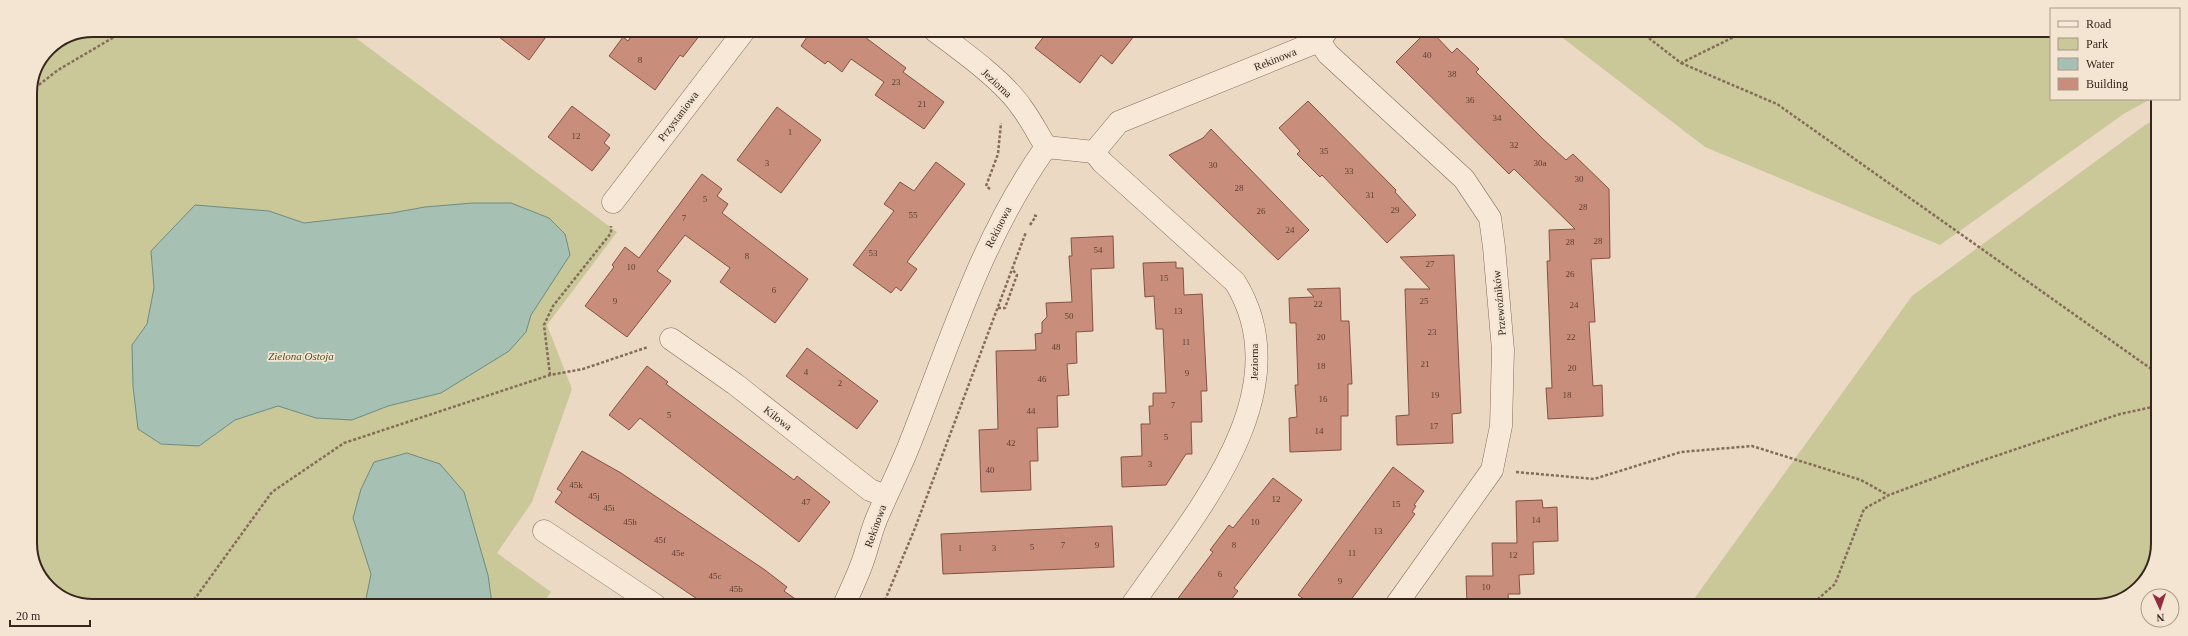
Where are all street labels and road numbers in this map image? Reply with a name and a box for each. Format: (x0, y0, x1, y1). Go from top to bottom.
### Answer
street label: Rekinowa (1252, 45, 1298, 73)
street label: Jeziorna (980, 66, 1015, 100)
street label: Przystaniowa (655, 89, 701, 143)
street label: Rekinowa (983, 204, 1014, 250)
street label: Przewoźników (1490, 270, 1508, 336)
street label: Jeziorna (1248, 344, 1260, 380)
street label: Kilowa (762, 403, 795, 433)
street label: Rekinowa (862, 503, 888, 549)

